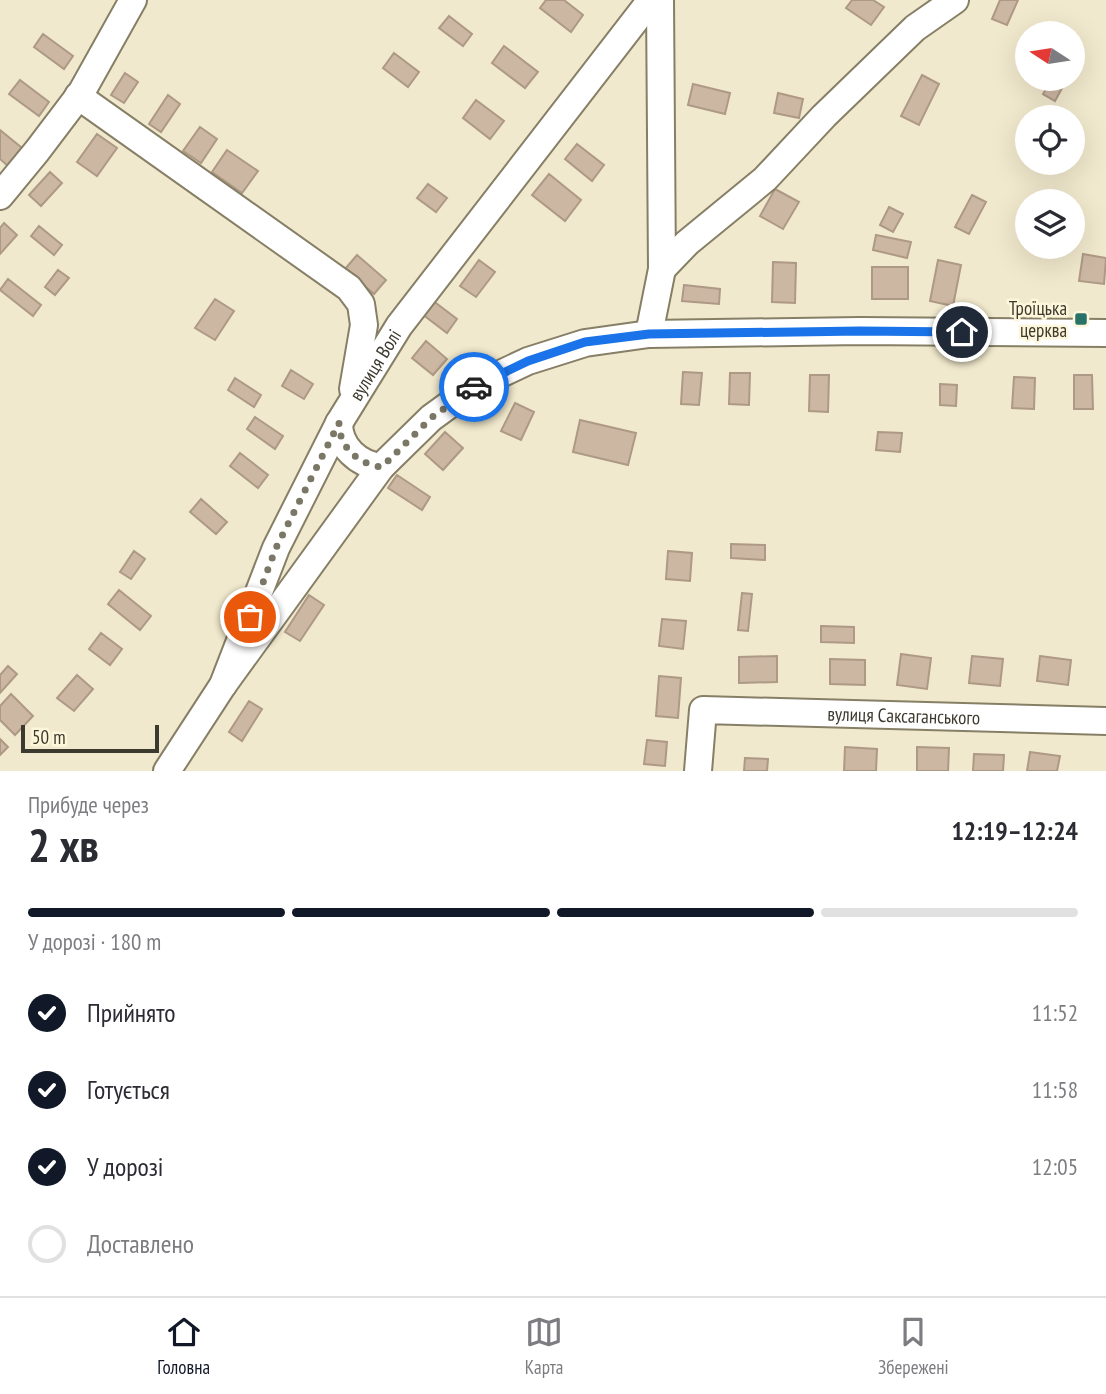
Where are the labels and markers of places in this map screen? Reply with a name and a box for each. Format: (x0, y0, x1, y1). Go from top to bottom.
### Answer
place label: Троїцька церква (1009, 296, 1067, 342)
pin (932, 302, 992, 362)
marker: Троїцька церква (1073, 311, 1089, 327)
pin (220, 587, 280, 647)

